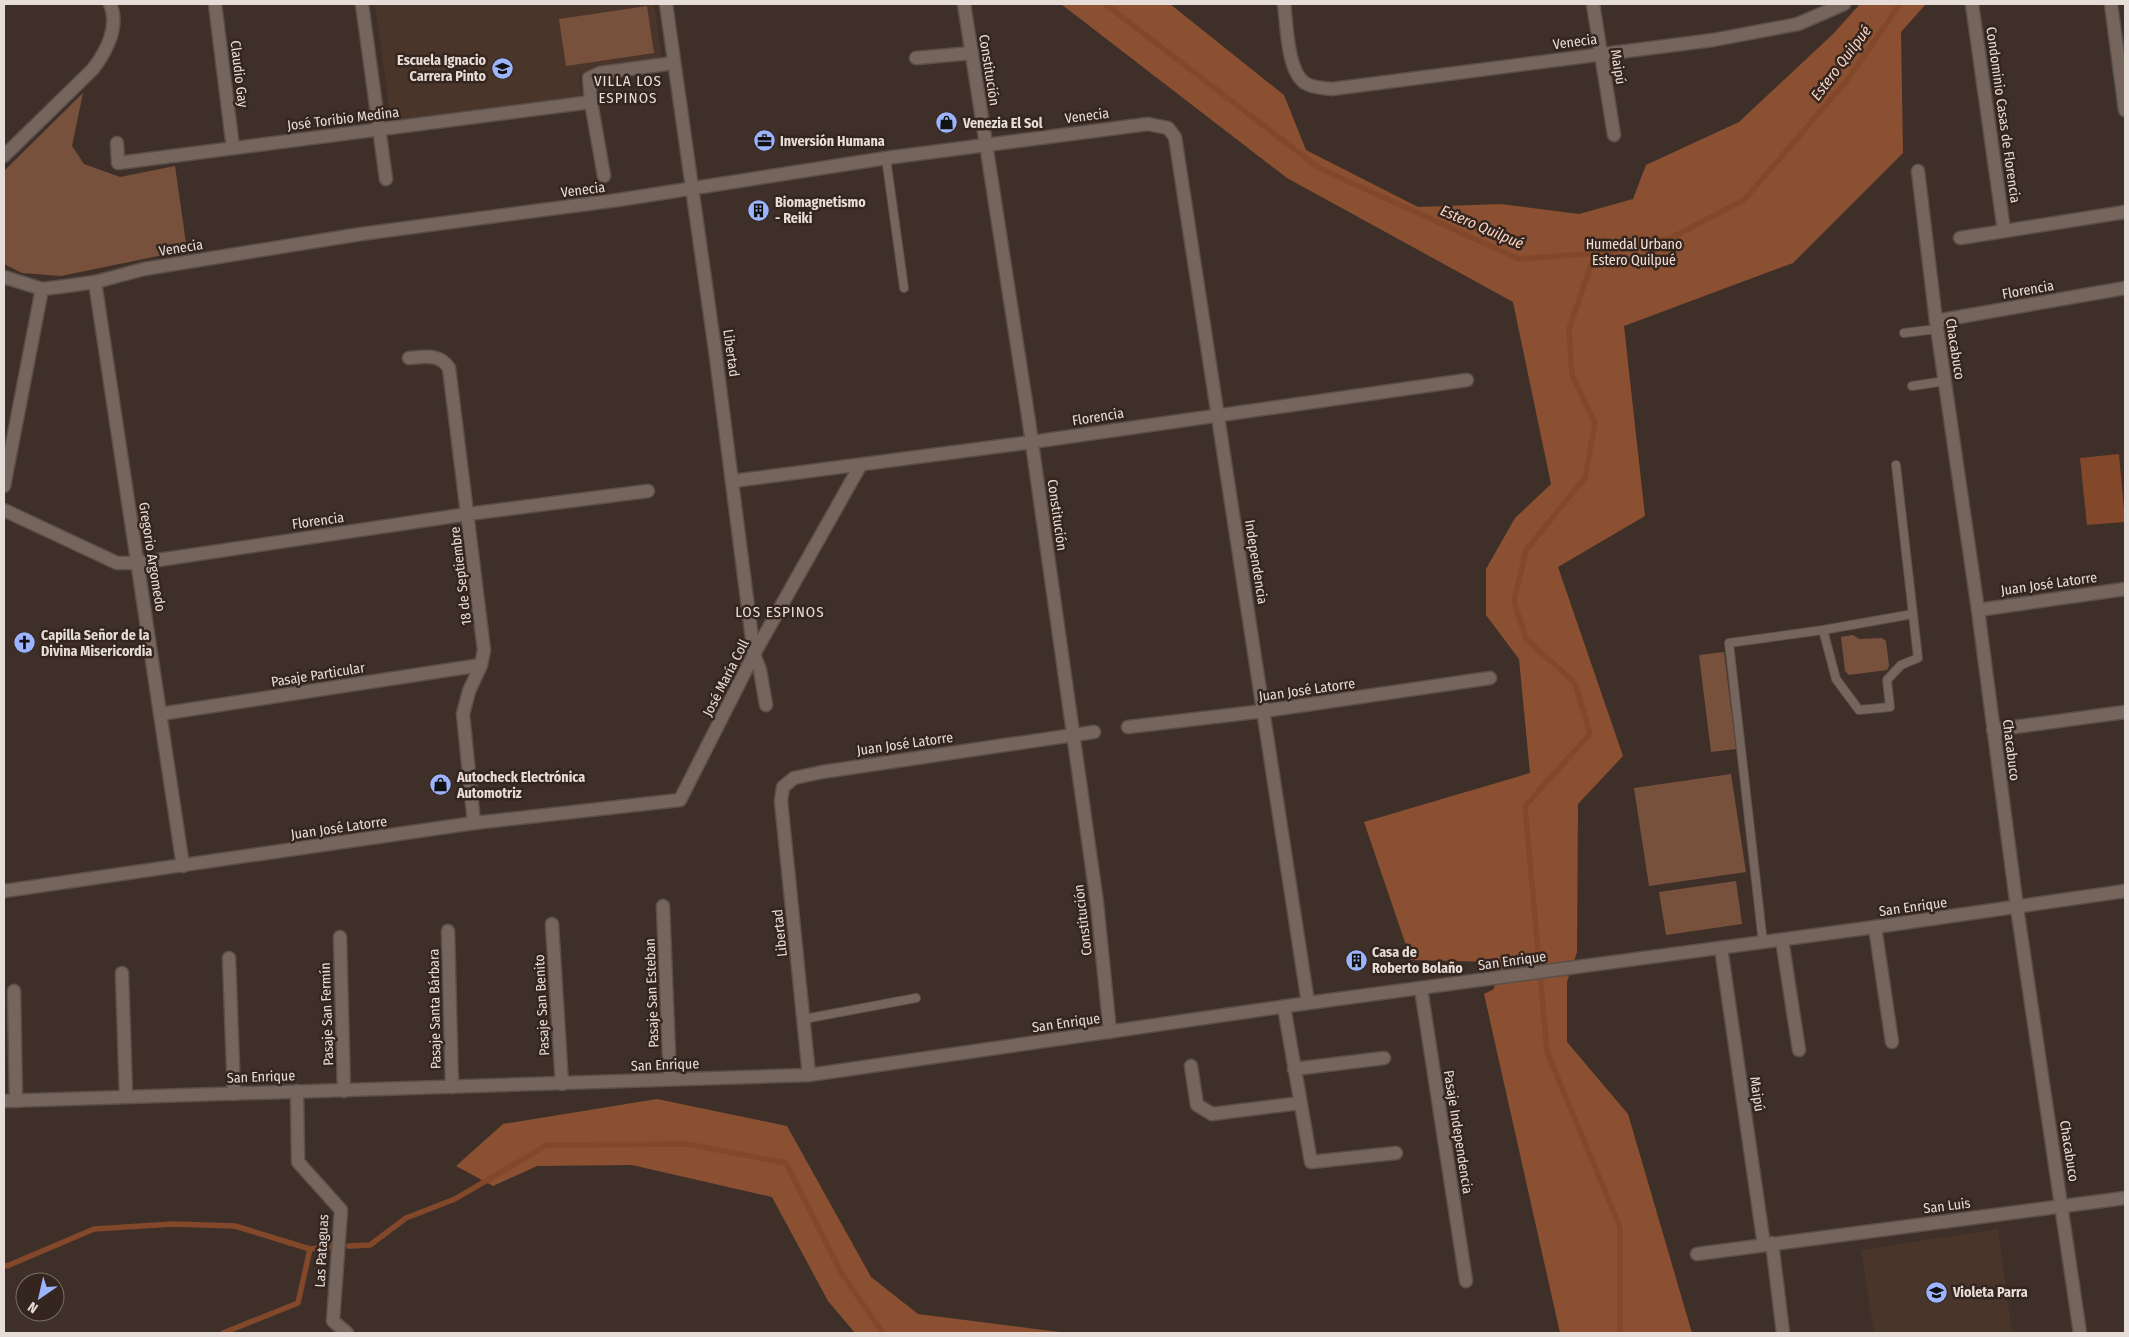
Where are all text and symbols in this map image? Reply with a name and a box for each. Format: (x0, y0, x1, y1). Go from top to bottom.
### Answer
water label: Estero Quilpué (1807, 22, 1875, 104)
street label: Condominio Casas de Florencia (1982, 26, 2024, 204)
street label: Venecia (1552, 31, 1598, 53)
street label: Constitución (975, 33, 1003, 107)
street label: Claudio Gay (226, 40, 252, 109)
street label: Maipú (1607, 48, 1629, 86)
place label: Escuela Ignacio Carrera Pinto (397, 52, 487, 85)
school or university icon: Escuela Ignacio Carrera Pinto (490, 56, 514, 80)
district label: VILLA LOS ESPINOS (594, 72, 662, 107)
street label: José Toribio Medina (286, 104, 400, 134)
street label: Venecia (1064, 105, 1110, 127)
shop icon: Venezia El Sol (935, 111, 959, 135)
place label: Venezia El Sol (962, 115, 1043, 132)
office icon: Inversión Humana (752, 129, 776, 153)
place label: Inversión Humana (780, 133, 885, 150)
street label: Venecia (560, 179, 606, 201)
place label: Biomagnetismo - Reiki (775, 194, 866, 227)
building icon: Biomagnetismo - Reiki (747, 198, 771, 222)
water label: Estero Quilpué (1438, 201, 1526, 253)
street label: Venecia (158, 236, 204, 260)
park label: Humedal Urbano Estero Quilpué (1586, 236, 1682, 269)
street label: Florencia (2001, 277, 2055, 303)
street label: Chacabuco (1942, 317, 1968, 381)
street label: Libertad (719, 328, 743, 378)
street label: Florencia (1071, 405, 1125, 429)
street label: Constitución (1044, 478, 1070, 552)
street label: Gregorio Argomedo (135, 501, 169, 613)
street label: Florencia (291, 509, 345, 533)
street label: Independencia (1241, 519, 1271, 606)
street label: 18 de Septiembre (446, 526, 475, 626)
street label: Juan José Latorre (2000, 569, 2098, 599)
district label: LOS ESPINOS (735, 603, 825, 621)
place label: Capilla Señor de la Divina Misericordia (41, 627, 152, 660)
church icon: Capilla Señor de la Divina Misericordia (13, 631, 37, 655)
street label: José María Coll (699, 636, 753, 719)
street label: Pasaje Particular (270, 659, 366, 691)
street label: Juan José Latorre (1258, 675, 1356, 705)
street label: Chacabuco (1999, 718, 2023, 782)
street label: Juan José Latorre (856, 729, 954, 759)
place label: Autocheck Electrónica Automotriz (456, 769, 585, 802)
shop icon: Autocheck Electrónica Automotriz (429, 773, 453, 797)
street label: Juan José Latorre (290, 813, 388, 843)
street label: Constitución (1070, 883, 1096, 957)
street label: San Enrique (1878, 894, 1948, 920)
street label: Libertad (769, 908, 791, 958)
street label: Pasaje San Esteban (642, 938, 662, 1048)
place label: Casa de Roberto Bolaño (1372, 944, 1463, 977)
building icon: Casa de Roberto Bolaño (1344, 948, 1368, 972)
street label: San Enrique (1477, 948, 1547, 974)
street label: Pasaje Santa Bárbara (425, 949, 445, 1069)
street label: Pasaje San Benito (531, 954, 553, 1056)
street label: Pasaje San Fermín (317, 962, 337, 1066)
street label: San Enrique (1031, 1010, 1101, 1036)
street label: San Enrique (631, 1055, 700, 1075)
street label: San Enrique (227, 1067, 296, 1087)
street label: Pasaje Independencia (1440, 1069, 1476, 1195)
street label: Maipú (1746, 1075, 1768, 1113)
street label: Chacabuco (2056, 1119, 2082, 1183)
street label: San Luis (1922, 1195, 1972, 1217)
street label: Las Pataguas (312, 1214, 332, 1288)
north arrow (15, 1272, 65, 1322)
school or university icon: Violeta Parra (1925, 1280, 1949, 1304)
place label: Violeta Parra (1952, 1284, 2028, 1301)
text: N (25, 1298, 41, 1317)

